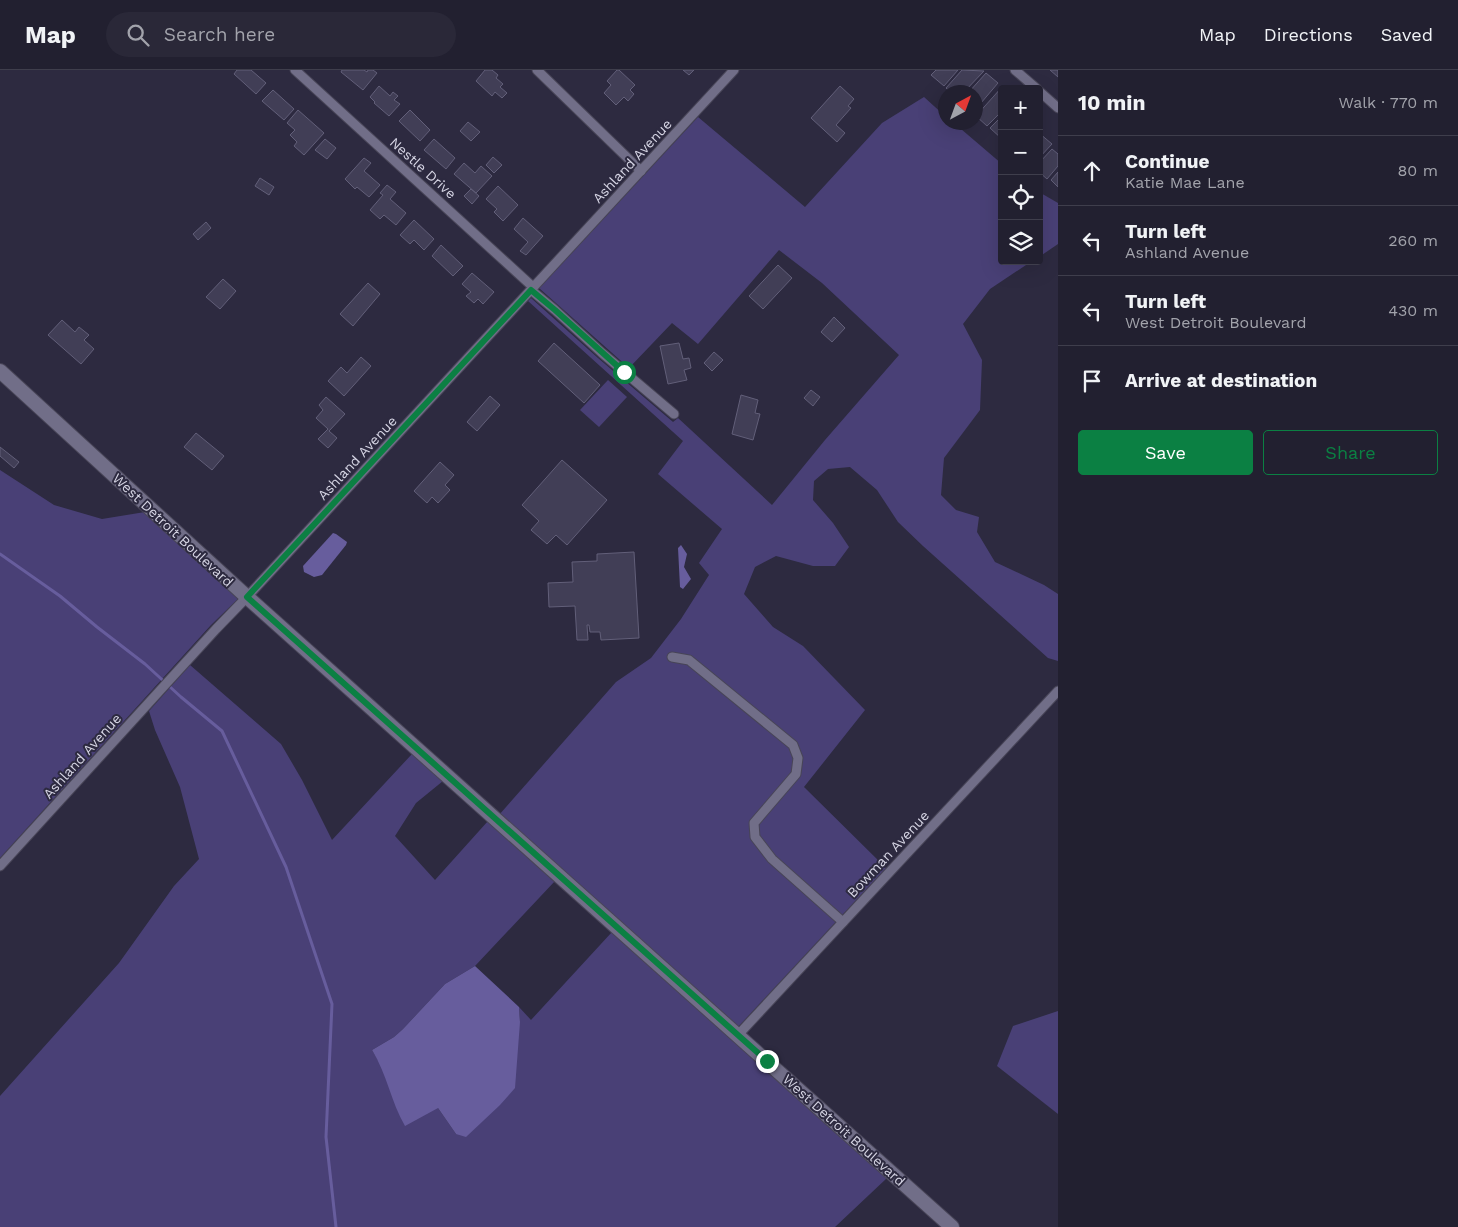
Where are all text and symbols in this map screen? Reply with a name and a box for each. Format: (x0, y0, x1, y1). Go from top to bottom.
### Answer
search box (106, 12, 456, 57)
text: Map (25, 21, 76, 49)
icon: search (124, 21, 152, 49)
text: Search here (164, 23, 275, 46)
text: Map (1199, 24, 1236, 45)
text: Directions (1264, 24, 1353, 45)
text: Saved (1381, 24, 1433, 45)
north arrow (938, 85, 983, 130)
map controls (998, 85, 1043, 265)
button: + (998, 85, 1043, 130)
text: 10 min (1078, 90, 1145, 115)
text: Walk · 770 m (1338, 93, 1438, 112)
street label: Ashland Avenue (589, 116, 675, 206)
button: − (998, 130, 1043, 175)
street label: Nestle Drive (387, 134, 459, 202)
text: Continue (1125, 150, 1209, 173)
icon: ahead (1078, 157, 1106, 185)
text: 80 m (1397, 161, 1438, 180)
text: Katie Mae Lane (1125, 173, 1245, 192)
button: locate (998, 175, 1043, 220)
button: layers (998, 220, 1043, 265)
text: Turn left (1125, 220, 1206, 243)
icon: left (1078, 227, 1106, 255)
text: 260 m (1388, 231, 1438, 250)
text: Ashland Avenue (1125, 243, 1249, 262)
text: Turn left (1125, 290, 1206, 313)
icon: left (1078, 297, 1106, 325)
text: 430 m (1388, 301, 1438, 320)
text: West Detroit Boulevard (1125, 313, 1306, 332)
route start (613, 361, 636, 384)
icon: arrive (1078, 367, 1106, 395)
text: Arrive at destination (1125, 369, 1317, 392)
street label: Ashland Avenue (314, 413, 400, 503)
button: Save (1078, 430, 1253, 475)
button: Share (1263, 430, 1438, 475)
street label: West Detroit Boulevard (109, 470, 237, 590)
street label: Ashland Avenue (40, 710, 124, 802)
street label: Bowman Avenue (844, 807, 932, 901)
route end (756, 1050, 779, 1073)
street label: West Detroit Boulevard (780, 1071, 908, 1189)

